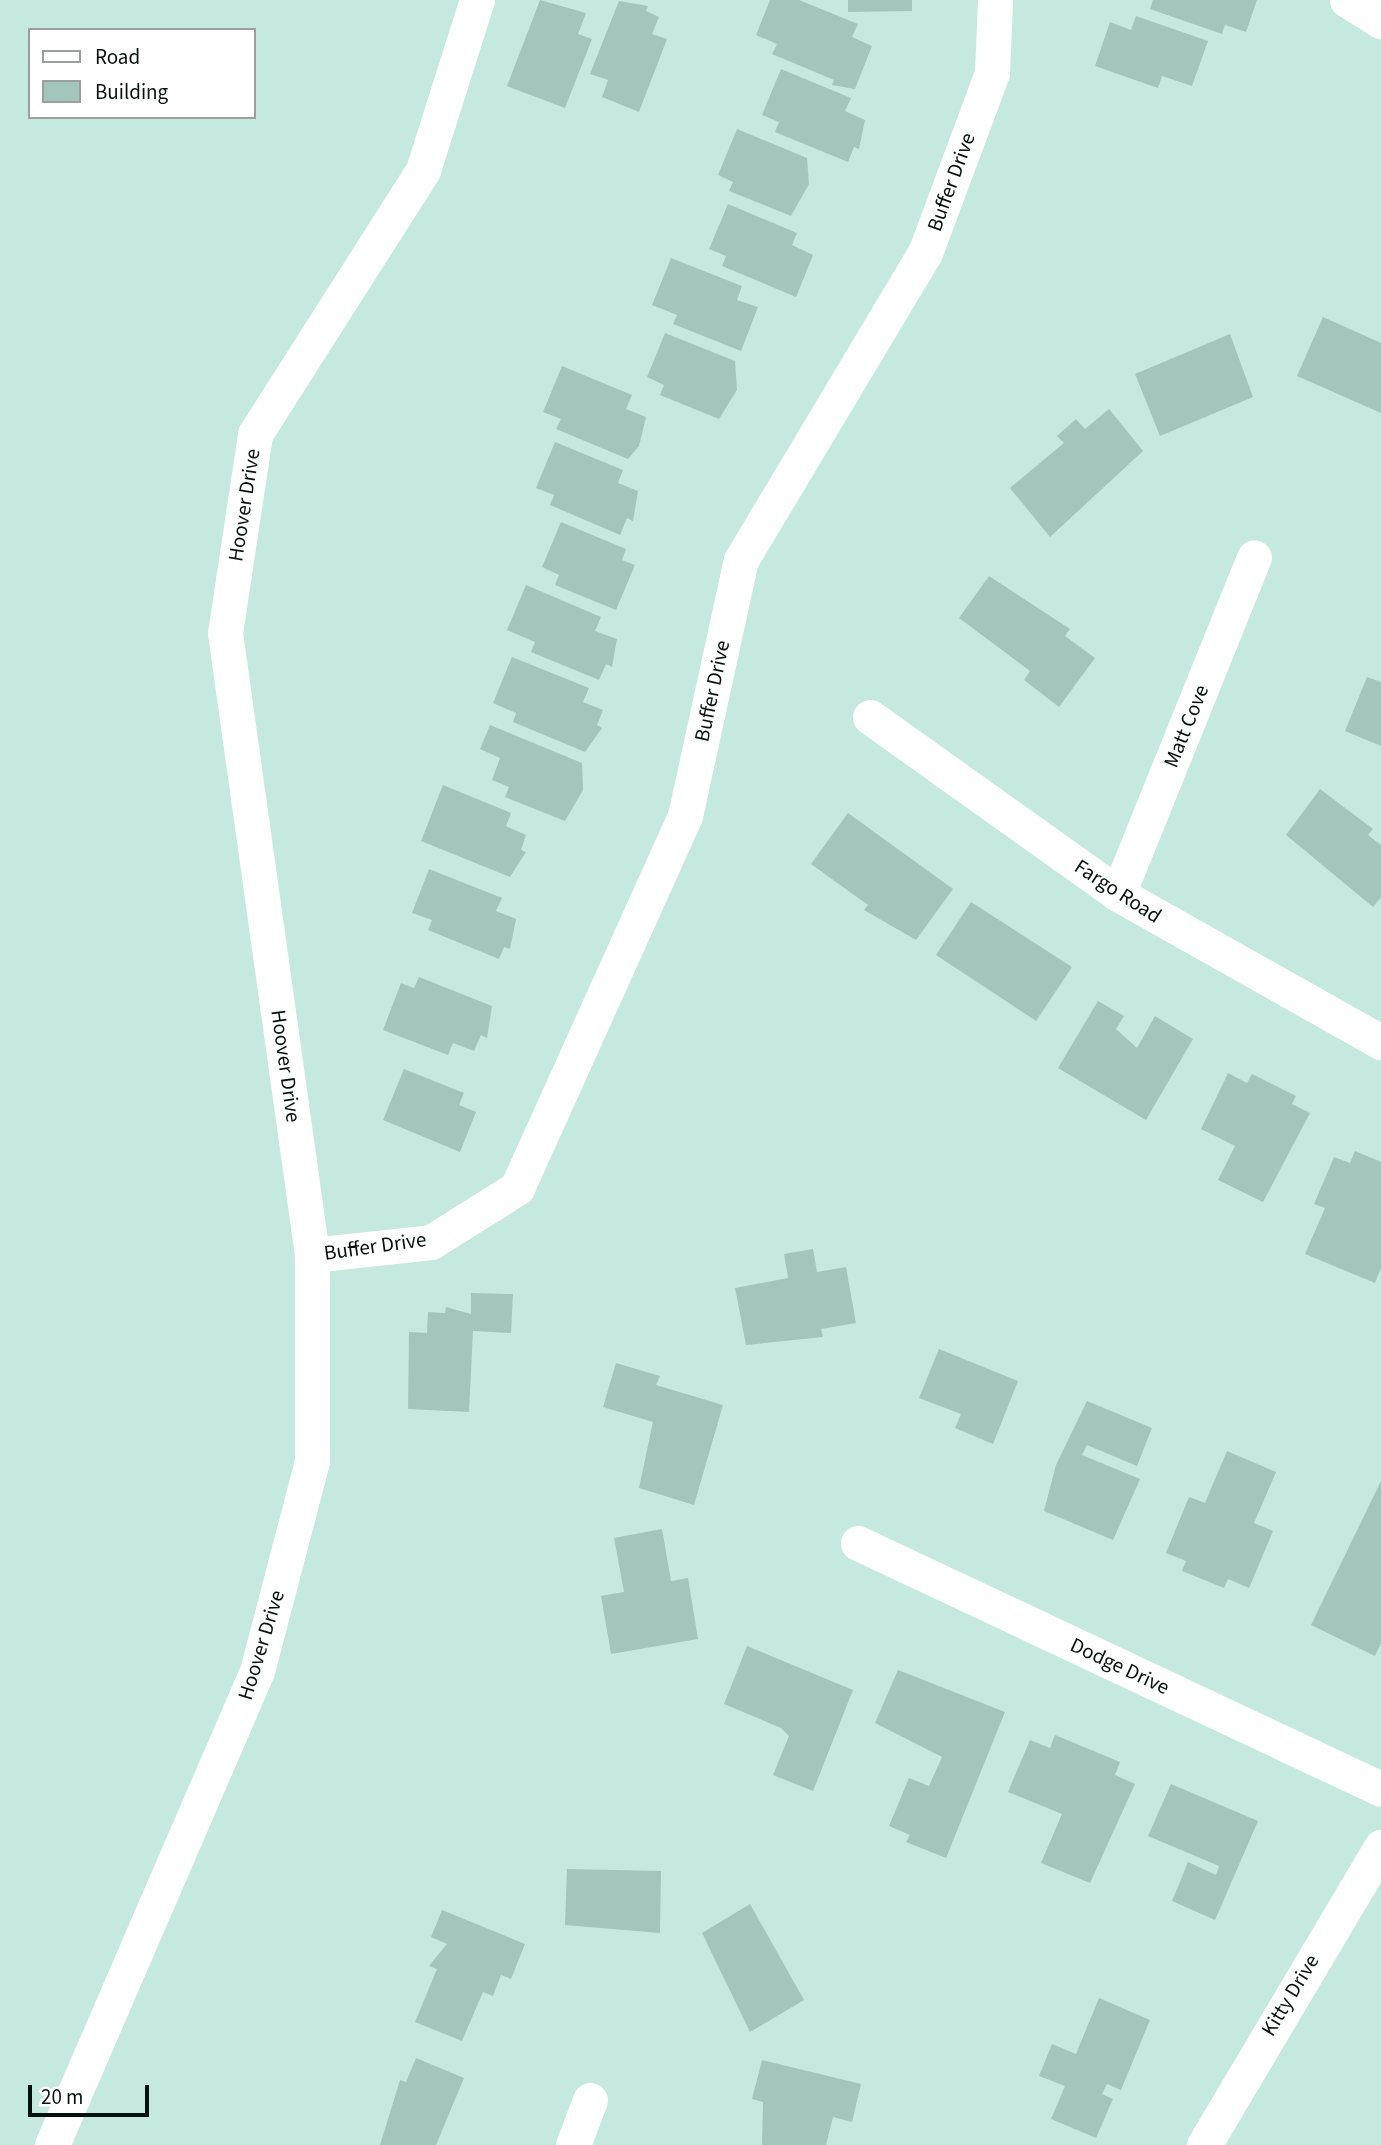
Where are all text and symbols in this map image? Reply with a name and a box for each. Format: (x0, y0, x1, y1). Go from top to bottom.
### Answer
legend (28, 28, 256, 119)
text: Road (95, 42, 140, 72)
text: Building (95, 77, 168, 107)
street label: Buffer Drive (922, 129, 980, 235)
street label: Hoover Drive (223, 447, 265, 563)
street label: Buffer Drive (689, 638, 735, 744)
street label: Matt Cove (1158, 681, 1214, 771)
street label: Fargo Road (1070, 854, 1166, 928)
street label: Hoover Drive (266, 1008, 306, 1124)
street label: Buffer Drive (322, 1226, 428, 1266)
street label: Hoover Drive (232, 1587, 290, 1703)
street label: Dodge Drive (1066, 1632, 1174, 1700)
street label: Kitty Drive (1256, 1950, 1324, 2040)
scale bar (32, 2072, 152, 2116)
text: 20 m (41, 2082, 83, 2112)

